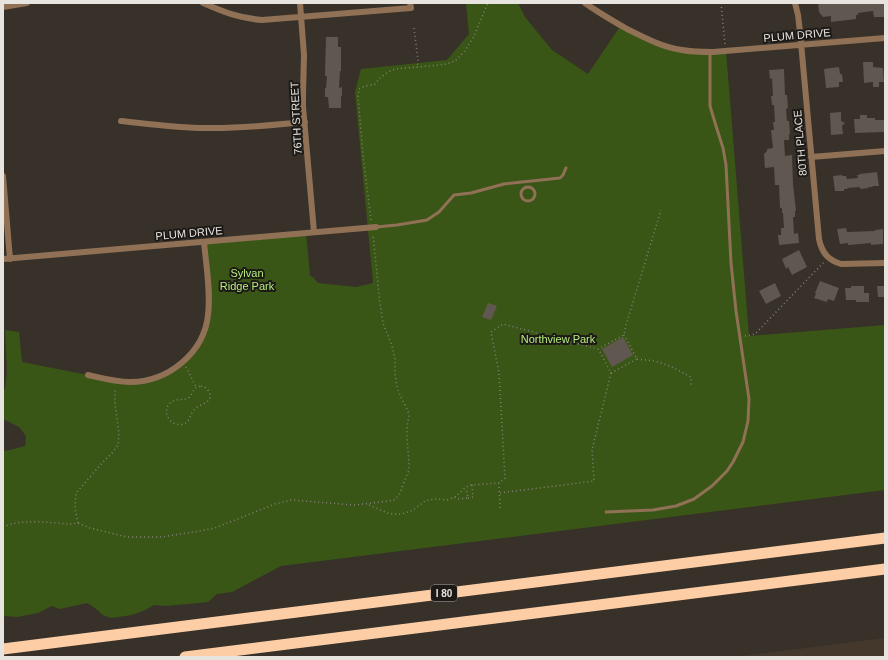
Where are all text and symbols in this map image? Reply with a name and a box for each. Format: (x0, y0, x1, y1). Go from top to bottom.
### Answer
street label: PLUM DRIVE (763, 26, 831, 44)
street label: 76TH STREET (288, 81, 304, 155)
street label: 80TH PLACE (791, 110, 809, 176)
street label: PLUM DRIVE (155, 224, 223, 242)
park label: Sylvan Ridge Park (220, 267, 275, 292)
park label: Northview Park (521, 333, 596, 345)
road number: I 80 (431, 585, 457, 601)

